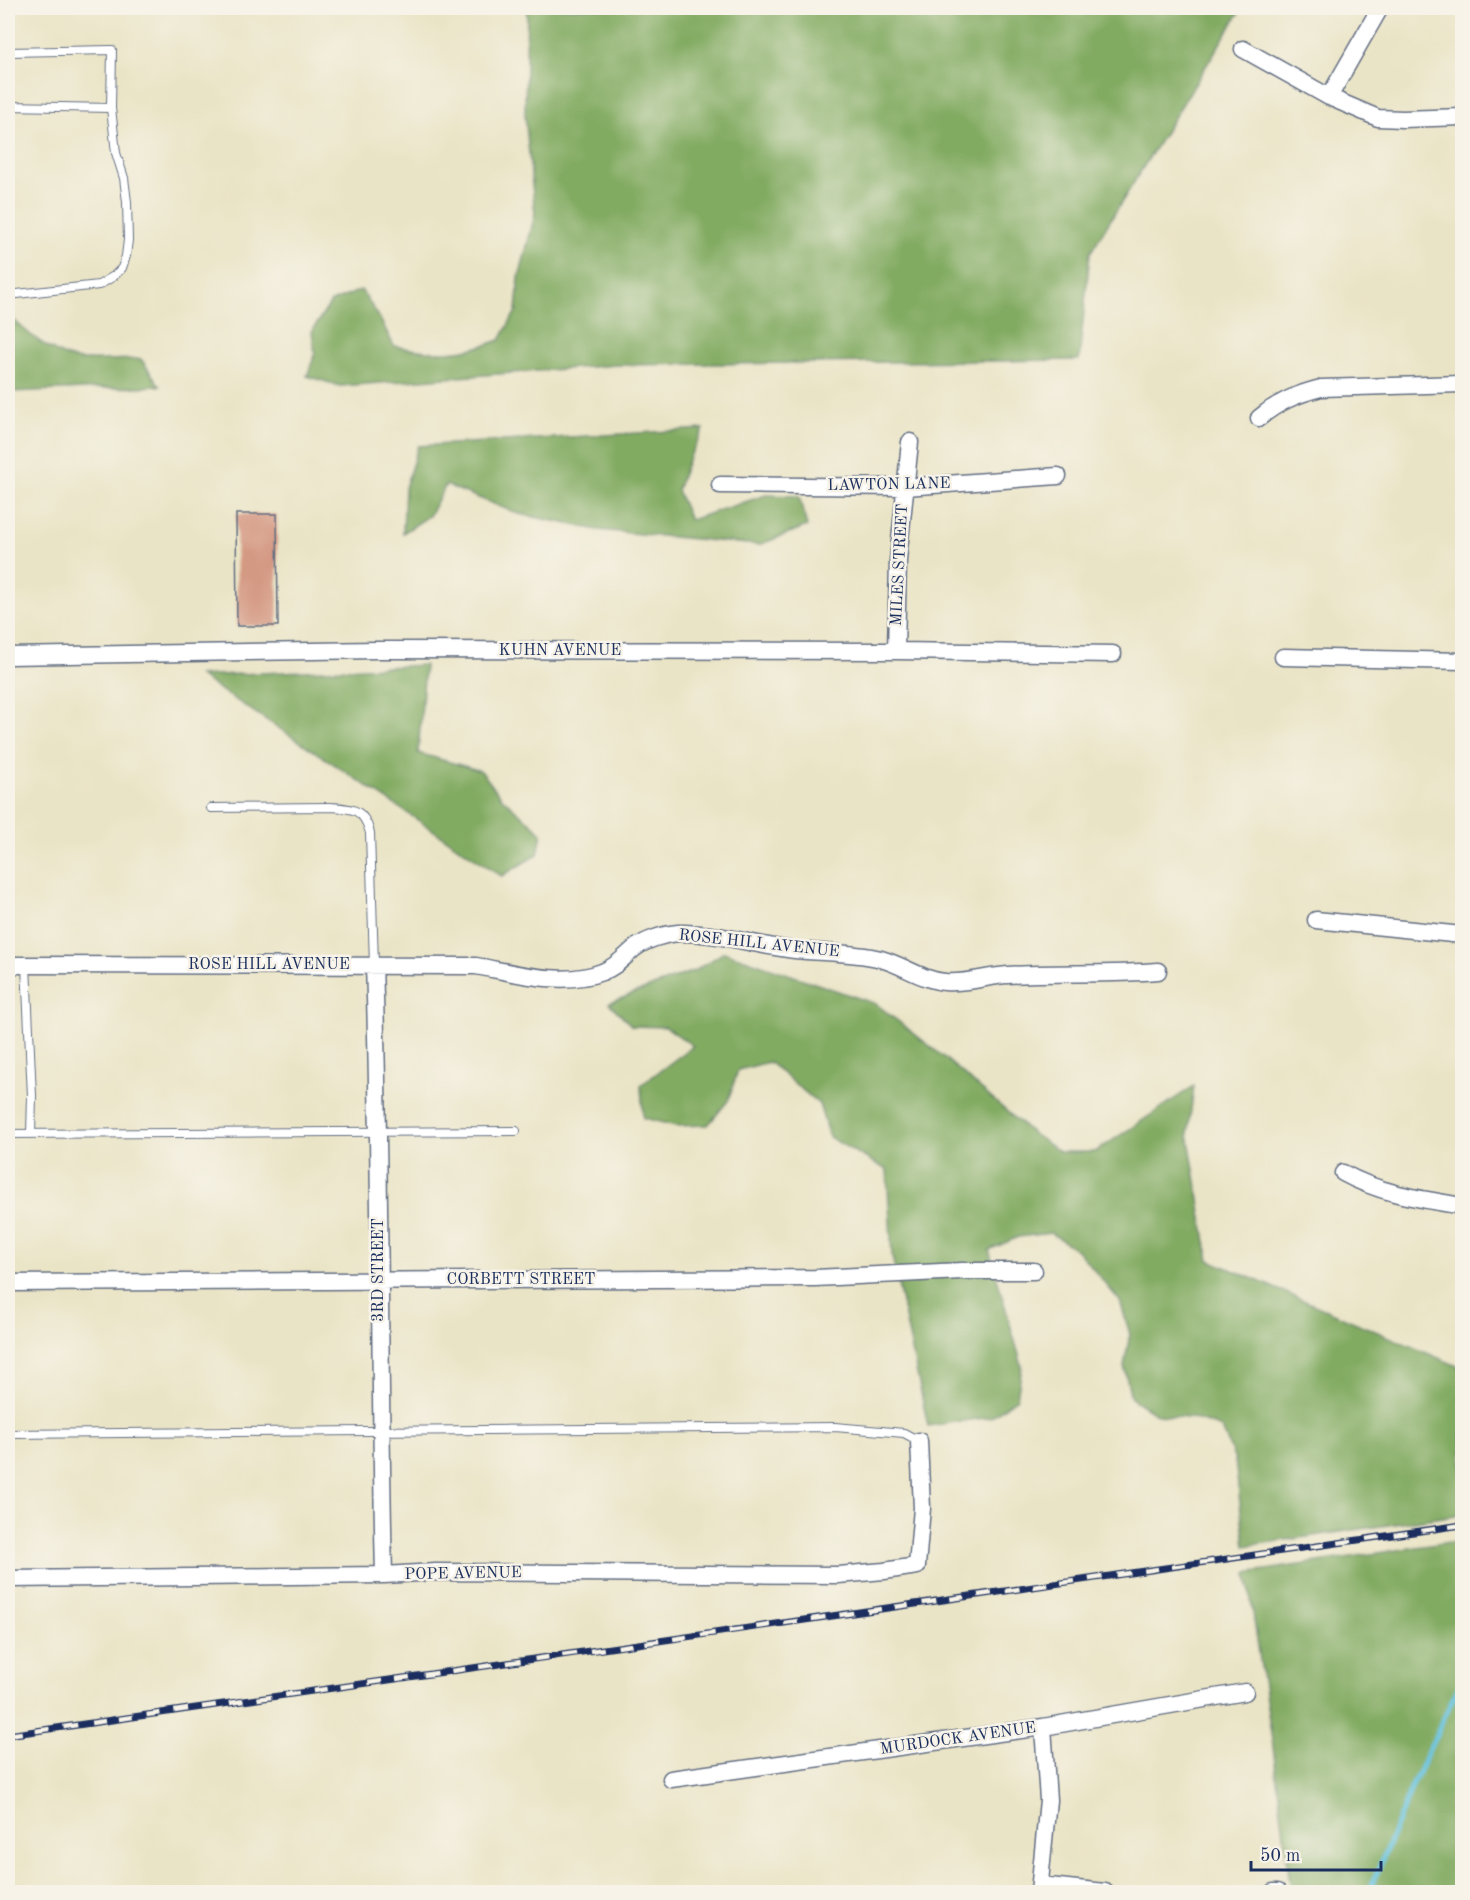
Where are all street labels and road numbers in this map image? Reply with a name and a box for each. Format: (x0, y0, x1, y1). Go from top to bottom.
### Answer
street label: LAWTON LANE (827, 476, 951, 494)
street label: MILES STREET (889, 504, 911, 626)
street label: KUHN AVENUE (499, 643, 621, 659)
street label: ROSE HILL AVENUE (678, 928, 840, 960)
street label: ROSE HILL AVENUE (188, 957, 350, 973)
street label: 3RD STREET (371, 1218, 387, 1322)
street label: CORBETT STREET (446, 1272, 596, 1288)
street label: POPE AVENUE (404, 1565, 522, 1583)
street label: MURDOCK AVENUE (879, 1720, 1037, 1758)

